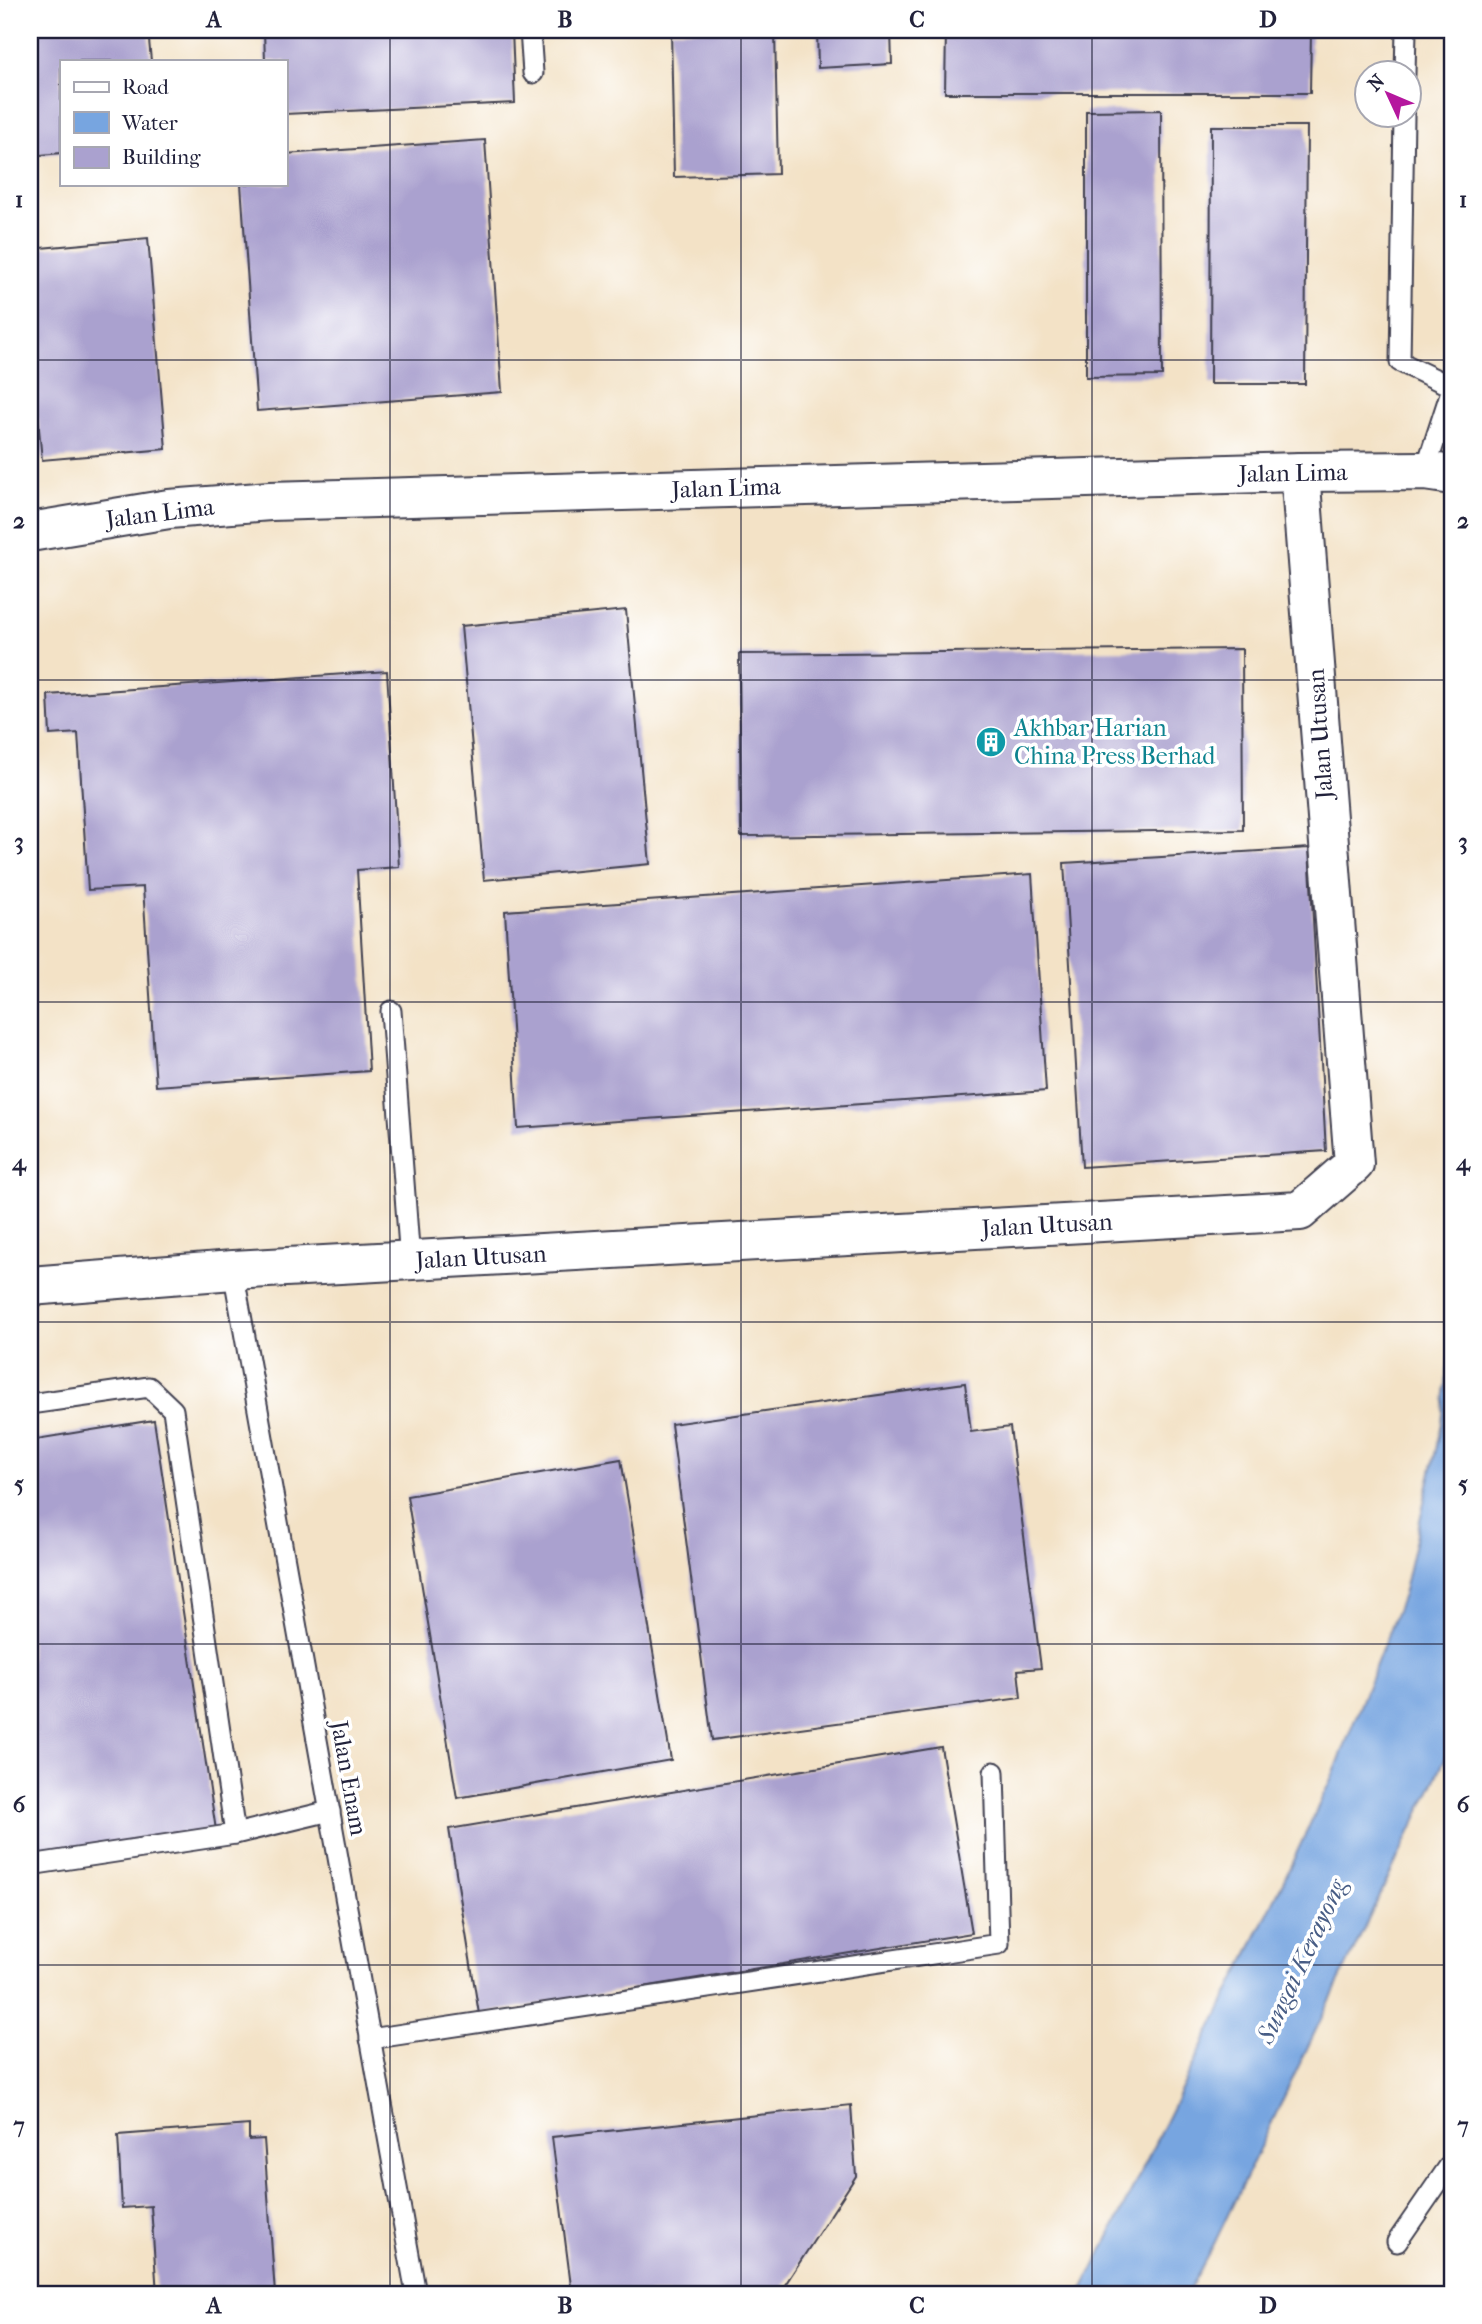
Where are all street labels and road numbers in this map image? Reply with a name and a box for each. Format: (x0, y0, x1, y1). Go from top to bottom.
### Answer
street label: Jalan Lima (1236, 458, 1349, 488)
street label: Jalan Lima (669, 472, 782, 504)
street label: Jalan Lima (102, 492, 217, 534)
street label: Jalan Utusan (1301, 668, 1339, 802)
street label: Jalan Utusan (979, 1208, 1113, 1243)
street label: Jalan Utusan (413, 1240, 547, 1275)
street label: Jalan Enam (325, 1716, 373, 1838)

